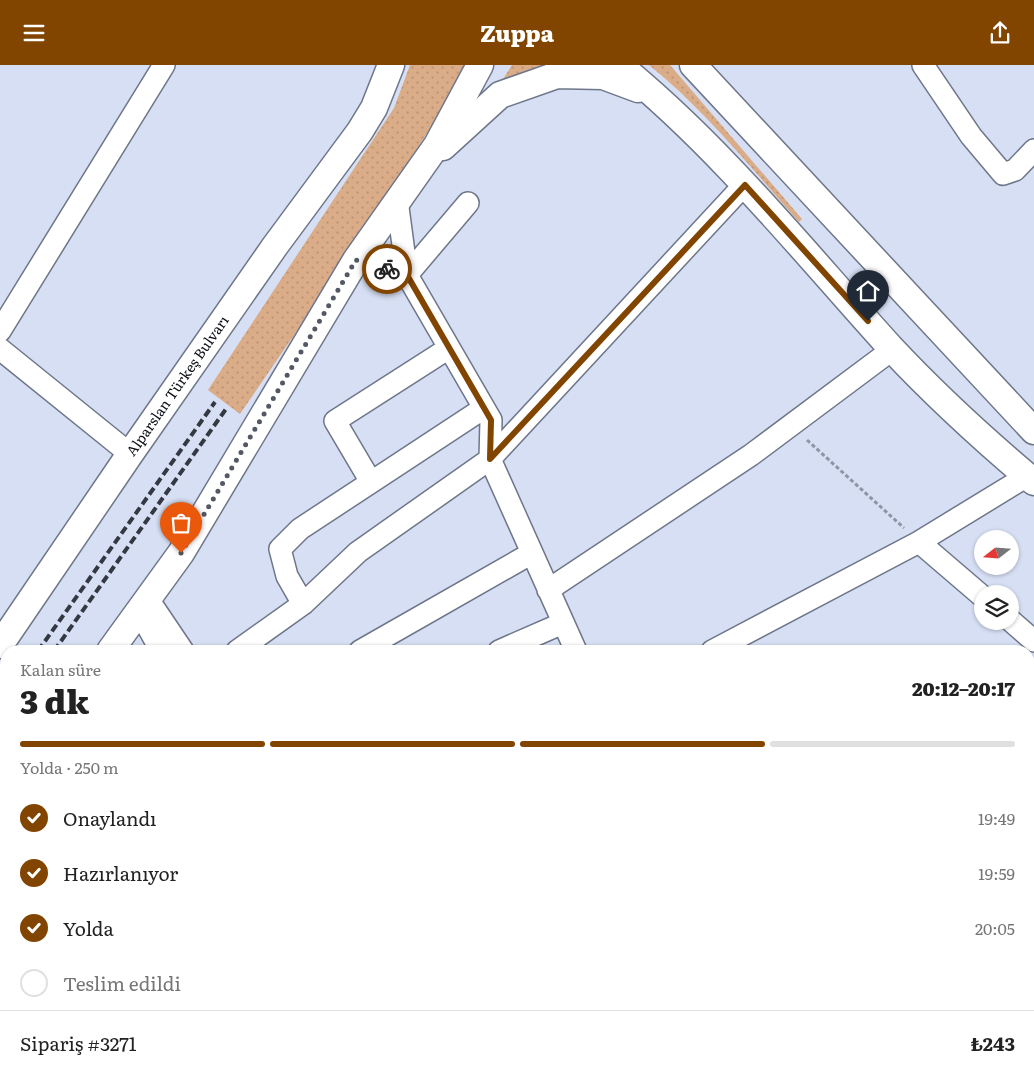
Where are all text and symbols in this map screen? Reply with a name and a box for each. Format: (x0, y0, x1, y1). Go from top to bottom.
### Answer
text: Zuppa (480, 16, 554, 49)
icon: menu (20, 19, 48, 47)
icon: share (986, 19, 1014, 47)
courier (362, 244, 412, 294)
icon: bike (373, 255, 401, 283)
pin (847, 270, 889, 321)
icon: home (854, 277, 882, 305)
street label: Alparslan Türkeş Bulvarı (121, 311, 233, 460)
pin (160, 502, 202, 553)
icon: bag (167, 509, 195, 537)
north arrow (974, 530, 1019, 575)
map controls (974, 530, 1019, 630)
button: layers (974, 585, 1019, 630)
text: Kalan süre (20, 657, 101, 681)
text: 20:12–20:17 (912, 674, 1015, 702)
text: 3 dk (20, 676, 89, 724)
text: Yolda · 250 m (20, 755, 119, 779)
icon: check (20, 804, 48, 832)
text: Onaylandı (63, 804, 156, 832)
text: 19:49 (978, 806, 1015, 830)
icon: check (20, 859, 48, 887)
text: Hazırlanıyor (63, 859, 178, 887)
text: 19:59 (978, 861, 1015, 885)
icon: check (20, 914, 48, 942)
text: Yolda (63, 914, 114, 942)
text: 20:05 (975, 916, 1015, 940)
text: Teslim edildi (63, 969, 181, 997)
text: Sipariş #3271 (20, 1029, 137, 1057)
text: ₺243 (970, 1029, 1015, 1057)

